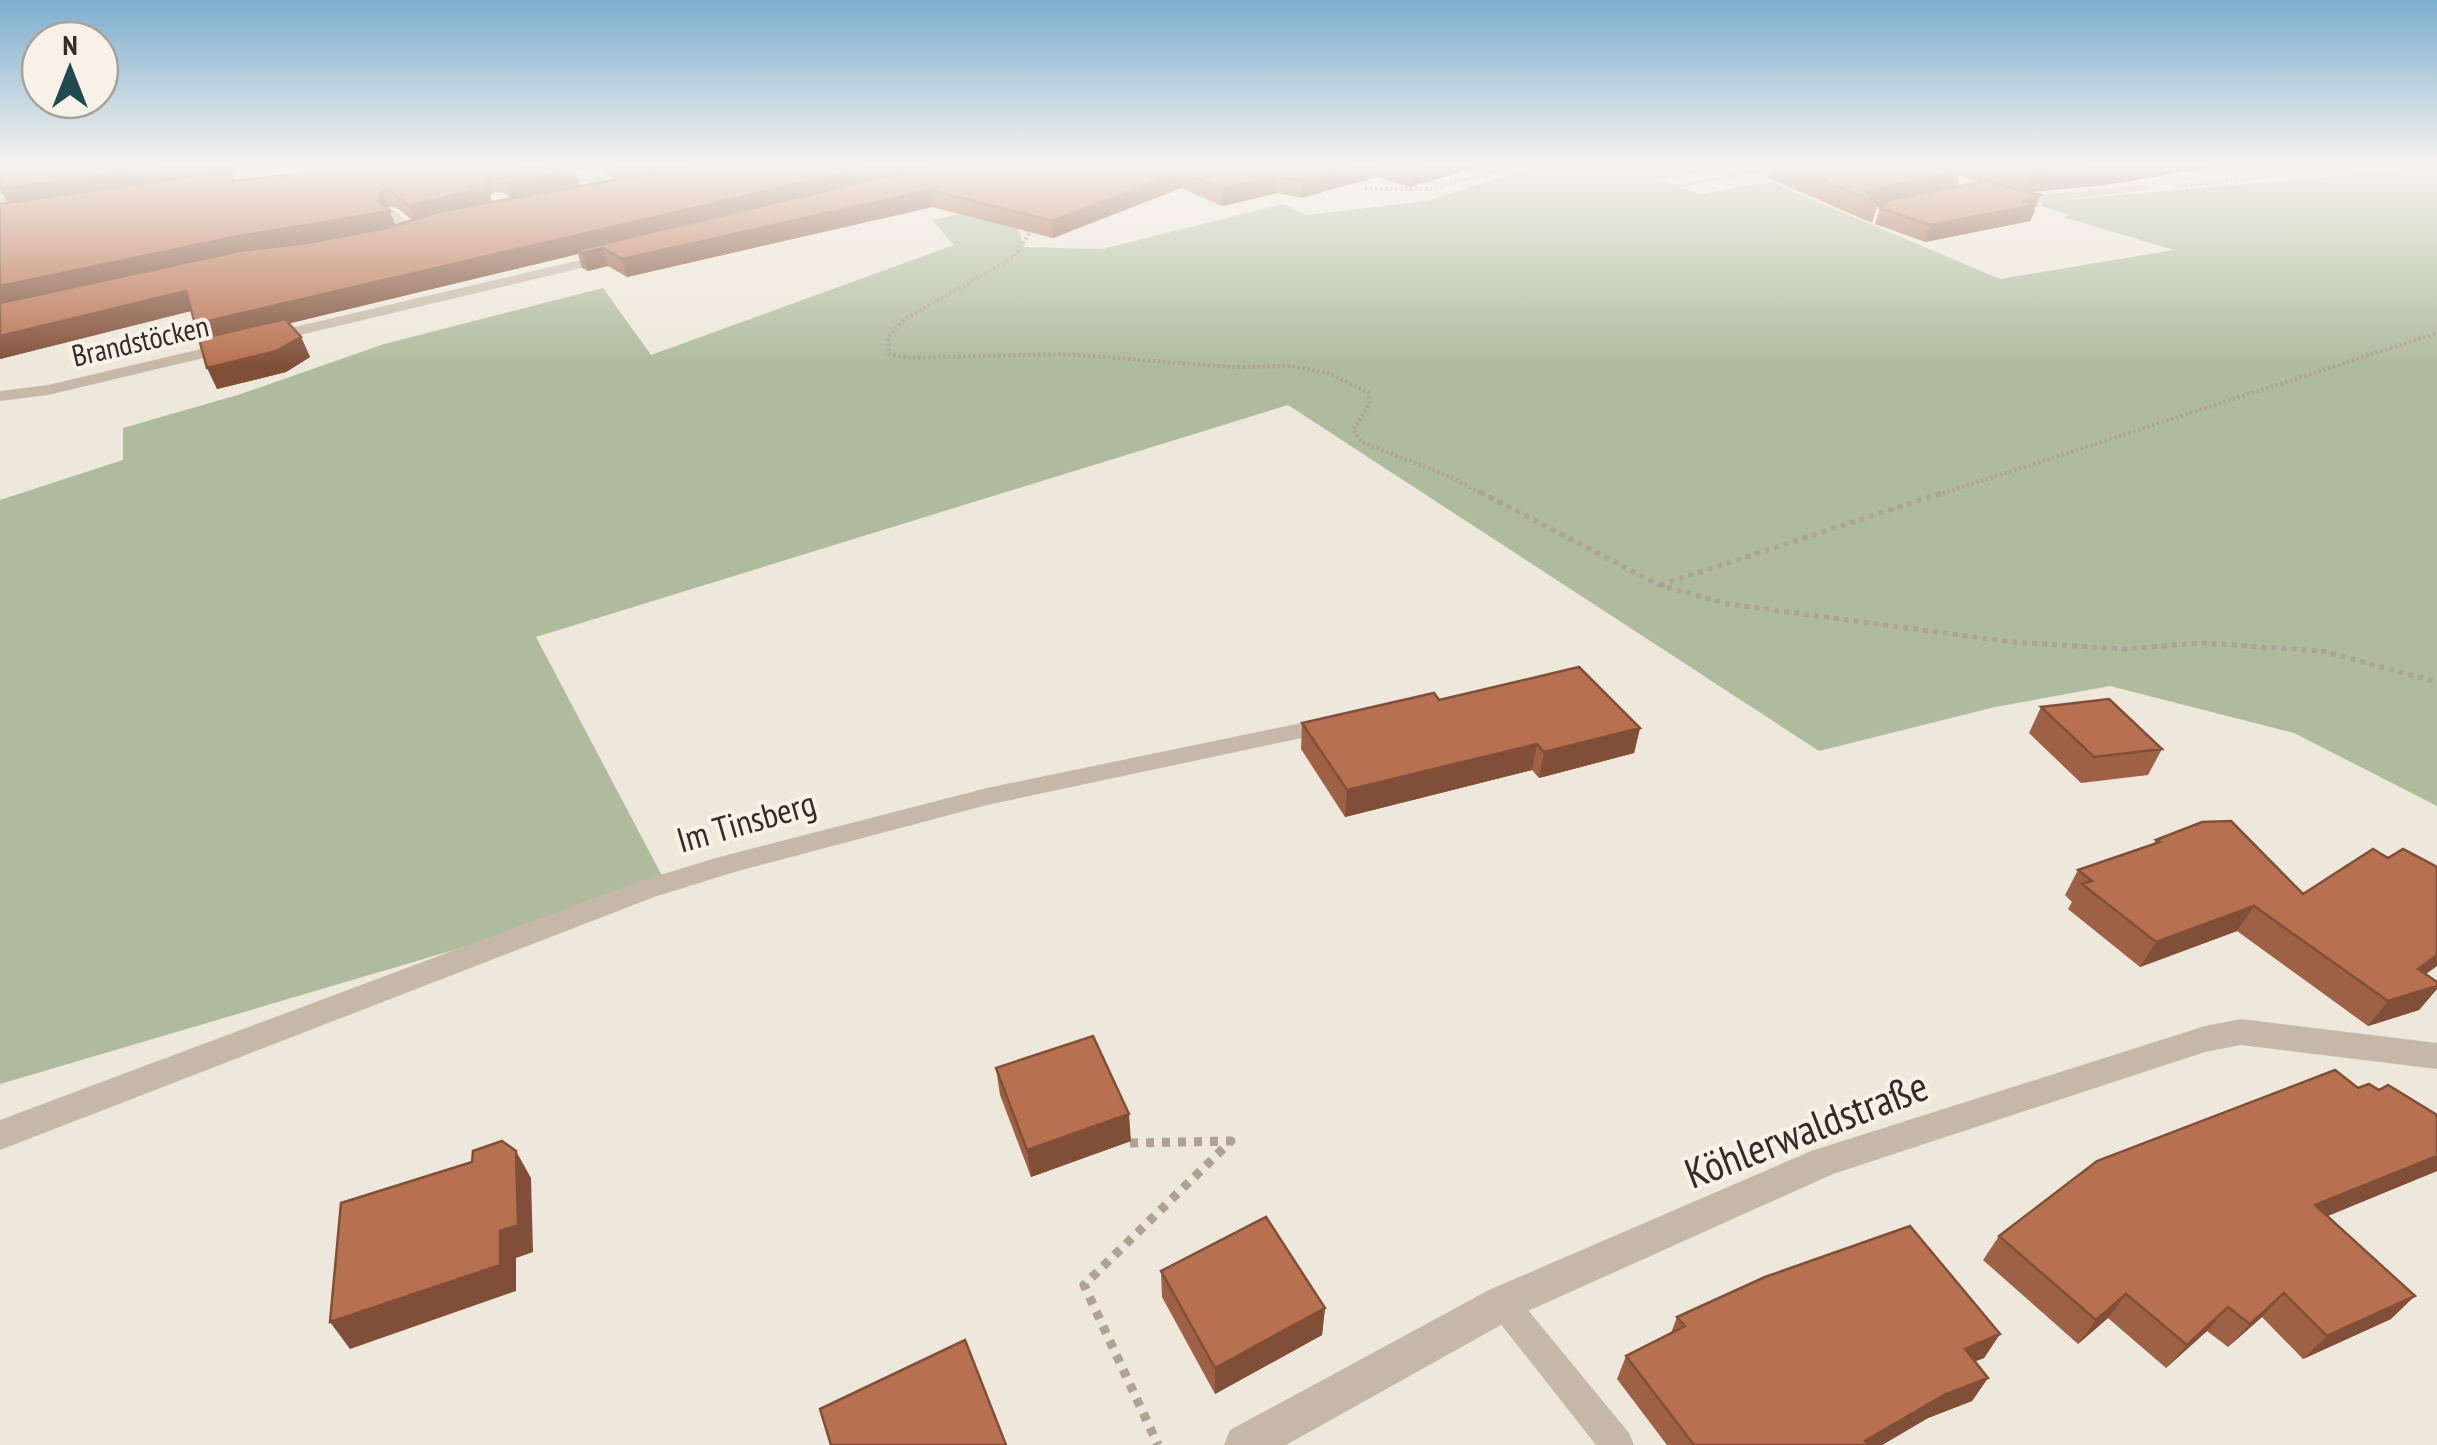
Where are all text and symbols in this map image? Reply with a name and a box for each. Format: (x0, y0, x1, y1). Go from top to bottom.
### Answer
north arrow (20, 20, 120, 120)
text: N (62, 26, 78, 63)
street label: Brandstöcken (68, 305, 212, 375)
street label: Im Tinsberg (671, 779, 821, 863)
street label: Köhlerwaldstraße (1677, 1057, 1935, 1201)

